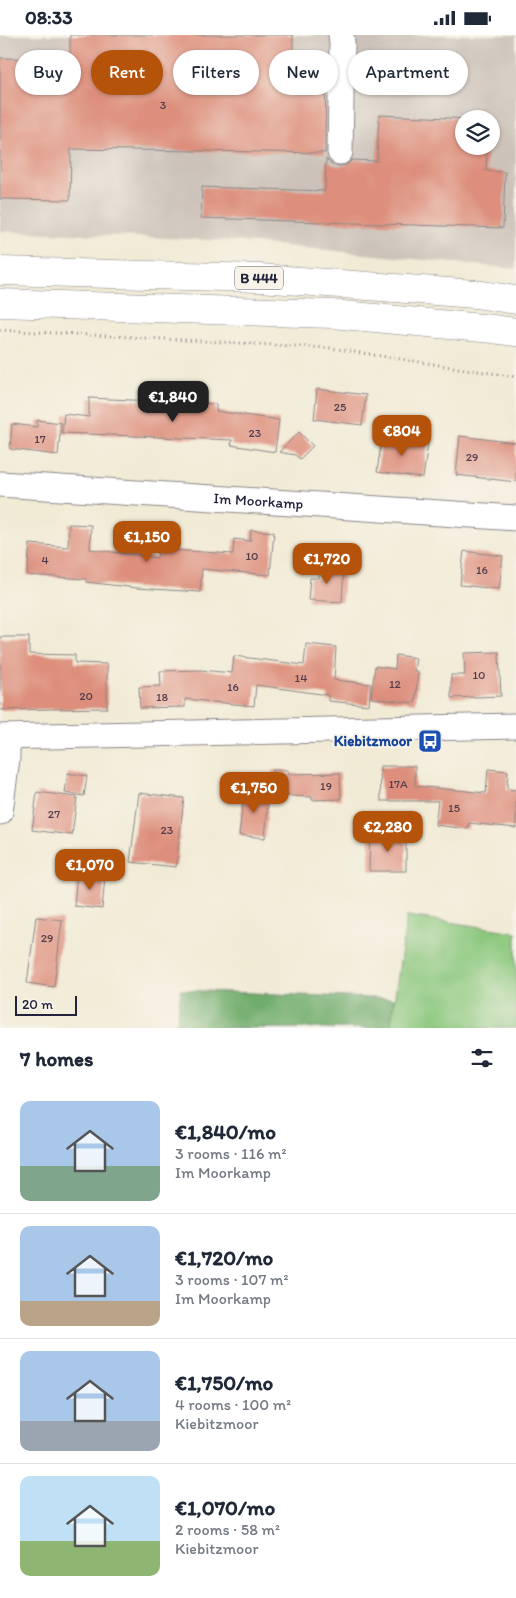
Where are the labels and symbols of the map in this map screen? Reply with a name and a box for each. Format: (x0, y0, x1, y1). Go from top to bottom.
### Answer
house number: 3 (160, 98, 167, 112)
road number: B 444 (235, 267, 283, 289)
pin: €1,840 (132, 381, 214, 423)
house number: 25 (334, 400, 346, 414)
pin: €804 (372, 415, 432, 457)
house number: 23 (249, 426, 262, 440)
house number: 17 (34, 432, 46, 446)
house number: 29 (466, 450, 478, 464)
street label: Im Moorkamp (213, 489, 304, 513)
pin: €1,150 (106, 521, 188, 563)
pin: €1,720 (286, 543, 368, 585)
house number: 10 (246, 549, 258, 563)
house number: 4 (41, 553, 49, 567)
house number: 16 (476, 563, 488, 577)
house number: 10 (473, 668, 485, 682)
house number: 14 (295, 671, 307, 685)
house number: 12 (389, 677, 402, 691)
house number: 16 (227, 680, 239, 694)
house number: 20 (79, 689, 93, 703)
house number: 18 (156, 690, 168, 704)
bus stop icon: Kiebitzmoor (417, 728, 443, 754)
place label: Kiebitzmoor (334, 732, 412, 750)
pin: €1,750 (213, 771, 295, 814)
house number: 17A (388, 777, 408, 791)
house number: 19 (320, 779, 332, 793)
house number: 15 (448, 801, 460, 815)
house number: 27 (48, 807, 60, 821)
pin: €2,280 (347, 811, 429, 853)
house number: 23 (161, 823, 174, 837)
pin: €1,070 (49, 849, 131, 891)
house number: 29 (41, 931, 53, 945)
scale bar (15, 993, 78, 1016)

